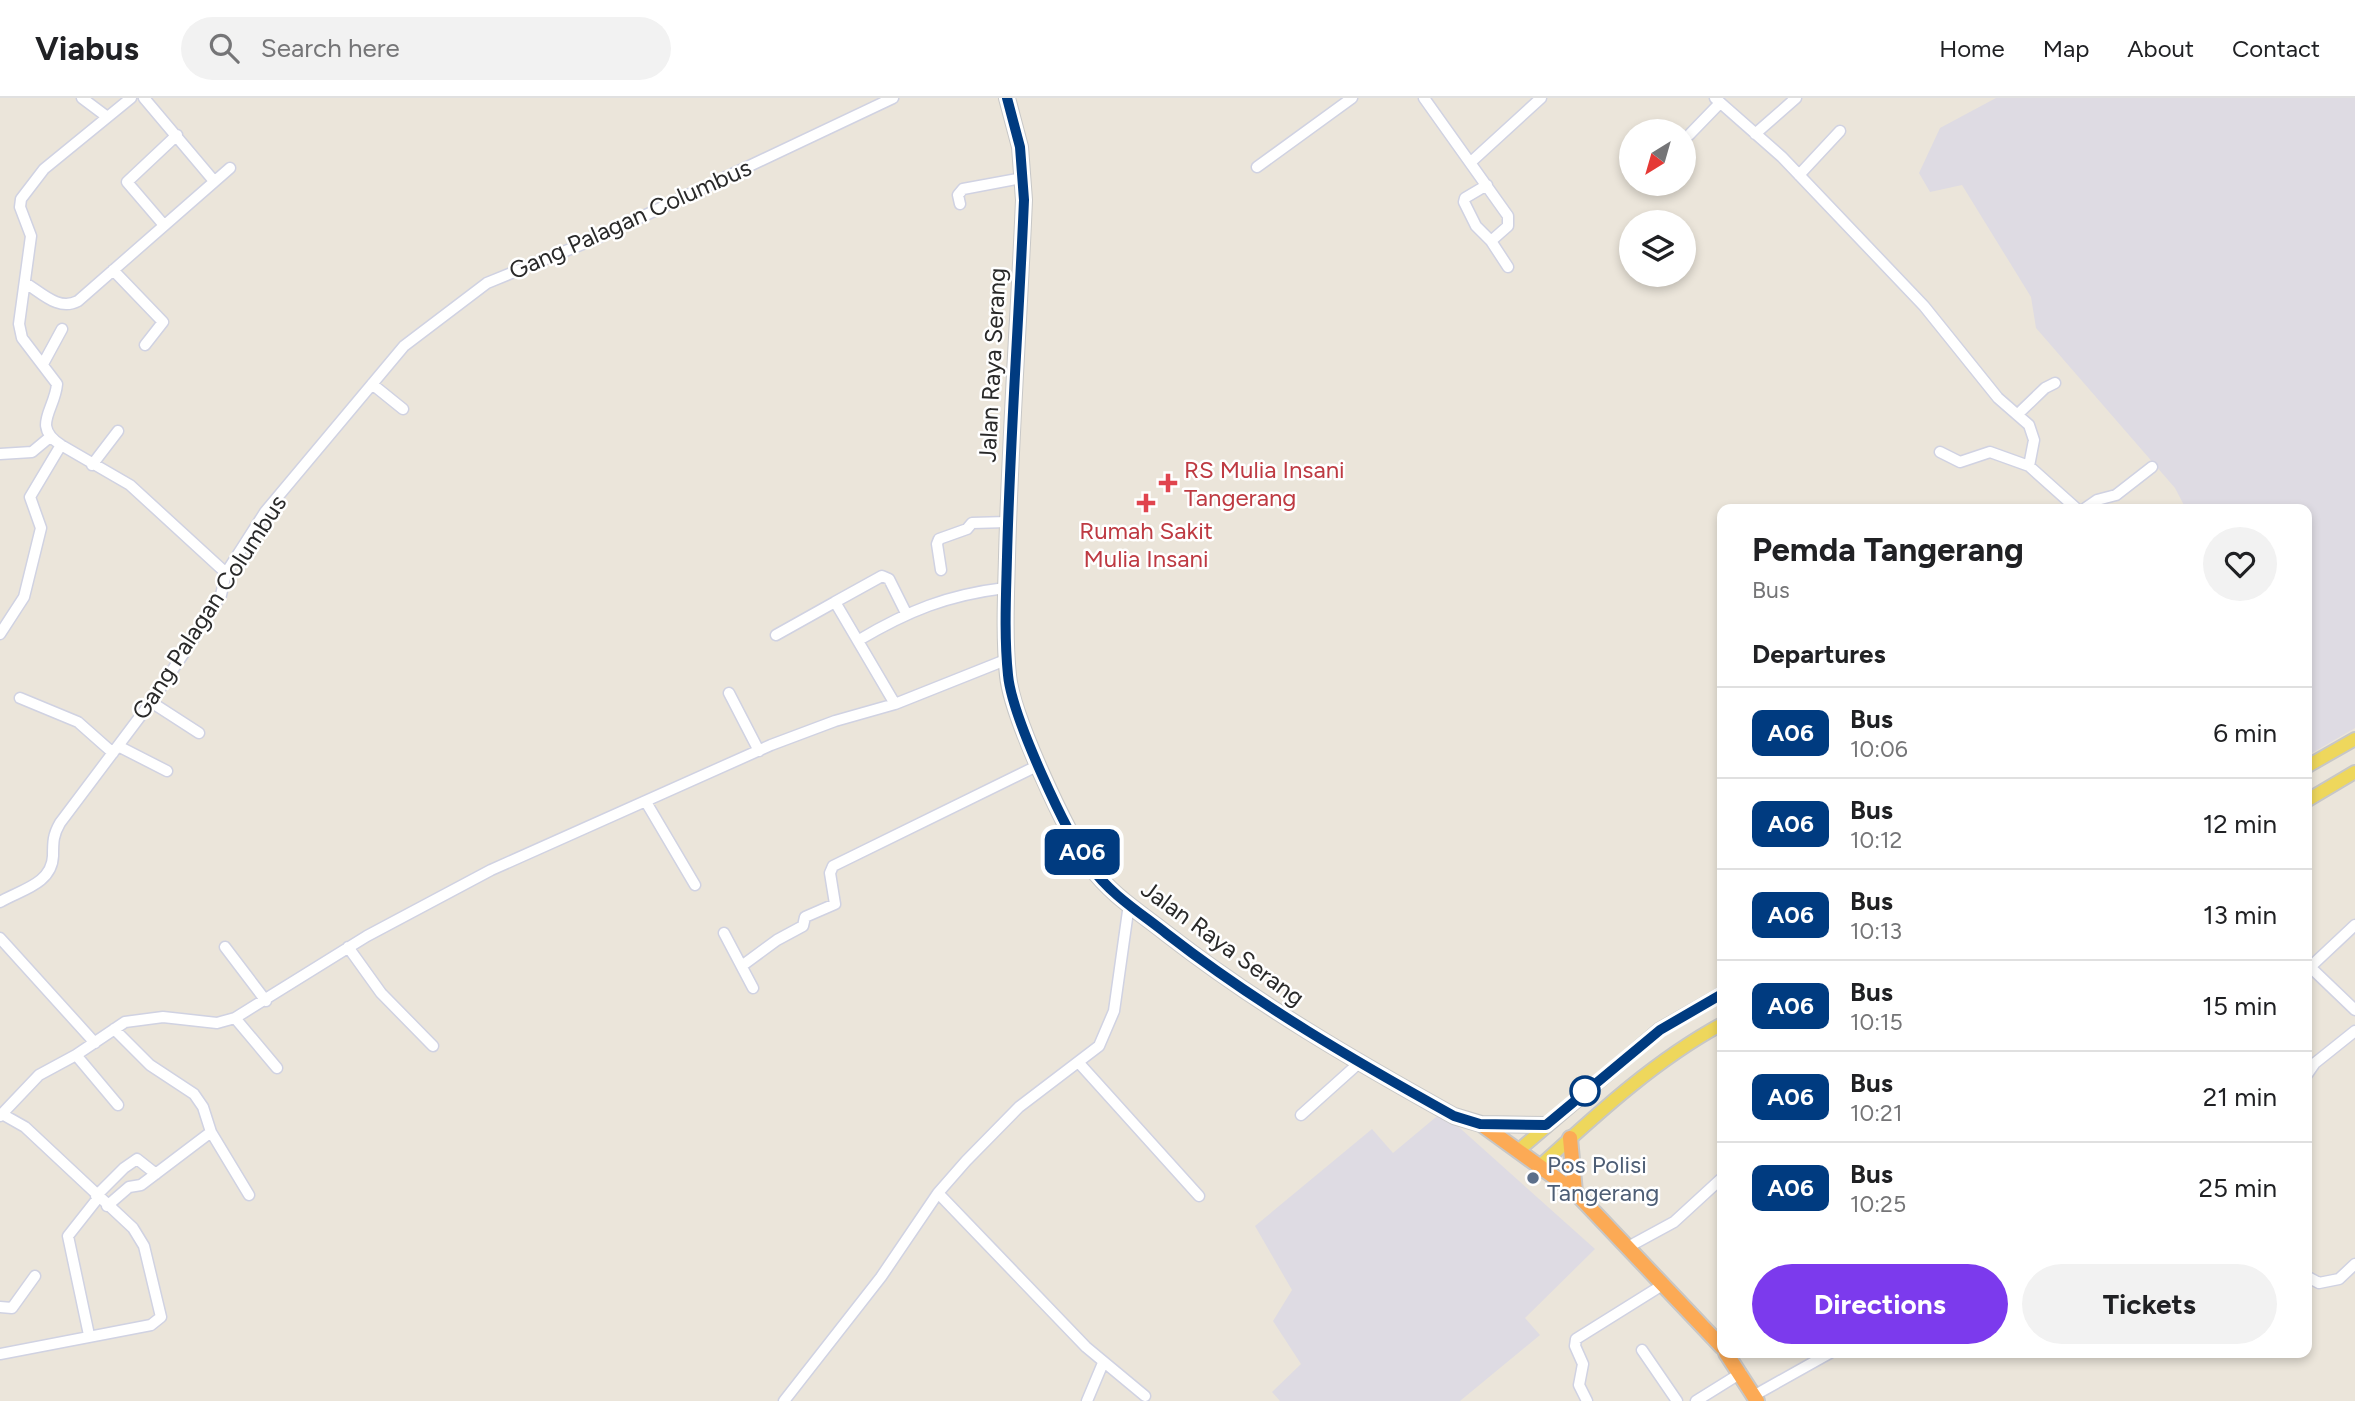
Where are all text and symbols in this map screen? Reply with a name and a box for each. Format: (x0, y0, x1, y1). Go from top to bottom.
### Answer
search box (181, 17, 671, 80)
text: Viabus (35, 29, 139, 68)
icon: search (205, 29, 243, 67)
text: Search here (261, 32, 400, 64)
text: Home (1939, 34, 2005, 63)
text: Map (2043, 34, 2089, 63)
text: About (2127, 34, 2194, 63)
text: Contact (2232, 34, 2320, 63)
north arrow (1619, 119, 1696, 196)
map controls (1619, 119, 1696, 287)
street label: Gang Palagan Columbus (504, 152, 756, 286)
button: layers (1619, 210, 1696, 287)
street label: Jalan Raya Serang (972, 267, 1012, 463)
place label: RS Mulia Insani Tangerang (1184, 455, 1345, 512)
marker: RS Mulia Insani Tangerang (1158, 473, 1178, 493)
street label: Gang Palagan Columbus (126, 489, 292, 725)
marker: Rumah Sakit Mulia Insani (1136, 493, 1156, 513)
place label: Rumah Sakit Mulia Insani (1079, 516, 1213, 573)
button: heart (2203, 527, 2277, 601)
text: Pemda Tangerang (1752, 530, 2024, 569)
text: Bus (1752, 576, 1790, 604)
text: Departures (1752, 638, 1886, 670)
text: Bus (1850, 703, 1893, 735)
text: 6 min (2213, 717, 2277, 749)
text: A06 (1767, 718, 1814, 747)
text: 10:06 (1850, 735, 1908, 763)
text: Bus (1850, 794, 1893, 826)
text: 12 min (2203, 808, 2277, 840)
text: A06 (1767, 809, 1814, 838)
text: 10:12 (1850, 826, 1902, 854)
line badge: A06 (1042, 829, 1122, 875)
text: A06 (1059, 837, 1105, 866)
street label: Jalan Raya Serang (1136, 874, 1310, 1012)
text: Bus (1850, 885, 1893, 917)
text: 13 min (2203, 899, 2277, 931)
text: A06 (1767, 900, 1814, 929)
text: 10:13 (1850, 917, 1902, 945)
text: Bus (1850, 976, 1893, 1008)
text: 15 min (2202, 990, 2277, 1022)
text: A06 (1767, 991, 1814, 1020)
text: 10:15 (1850, 1008, 1903, 1036)
text: Bus (1850, 1067, 1893, 1099)
unlabelled marker (1570, 1076, 1600, 1106)
text: 21 min (2203, 1081, 2277, 1113)
text: A06 (1767, 1082, 1814, 1111)
text: 10:21 (1850, 1099, 1902, 1127)
place label: Pos Polisi Tangerang (1547, 1150, 1659, 1207)
text: Bus (1850, 1158, 1893, 1190)
marker: Pos Polisi Tangerang (1525, 1170, 1541, 1186)
text: 25 min (2198, 1172, 2277, 1204)
text: A06 (1767, 1173, 1814, 1202)
text: 10:25 (1850, 1190, 1906, 1218)
button: Directions (1752, 1264, 2008, 1344)
button: Tickets (2022, 1264, 2277, 1344)

